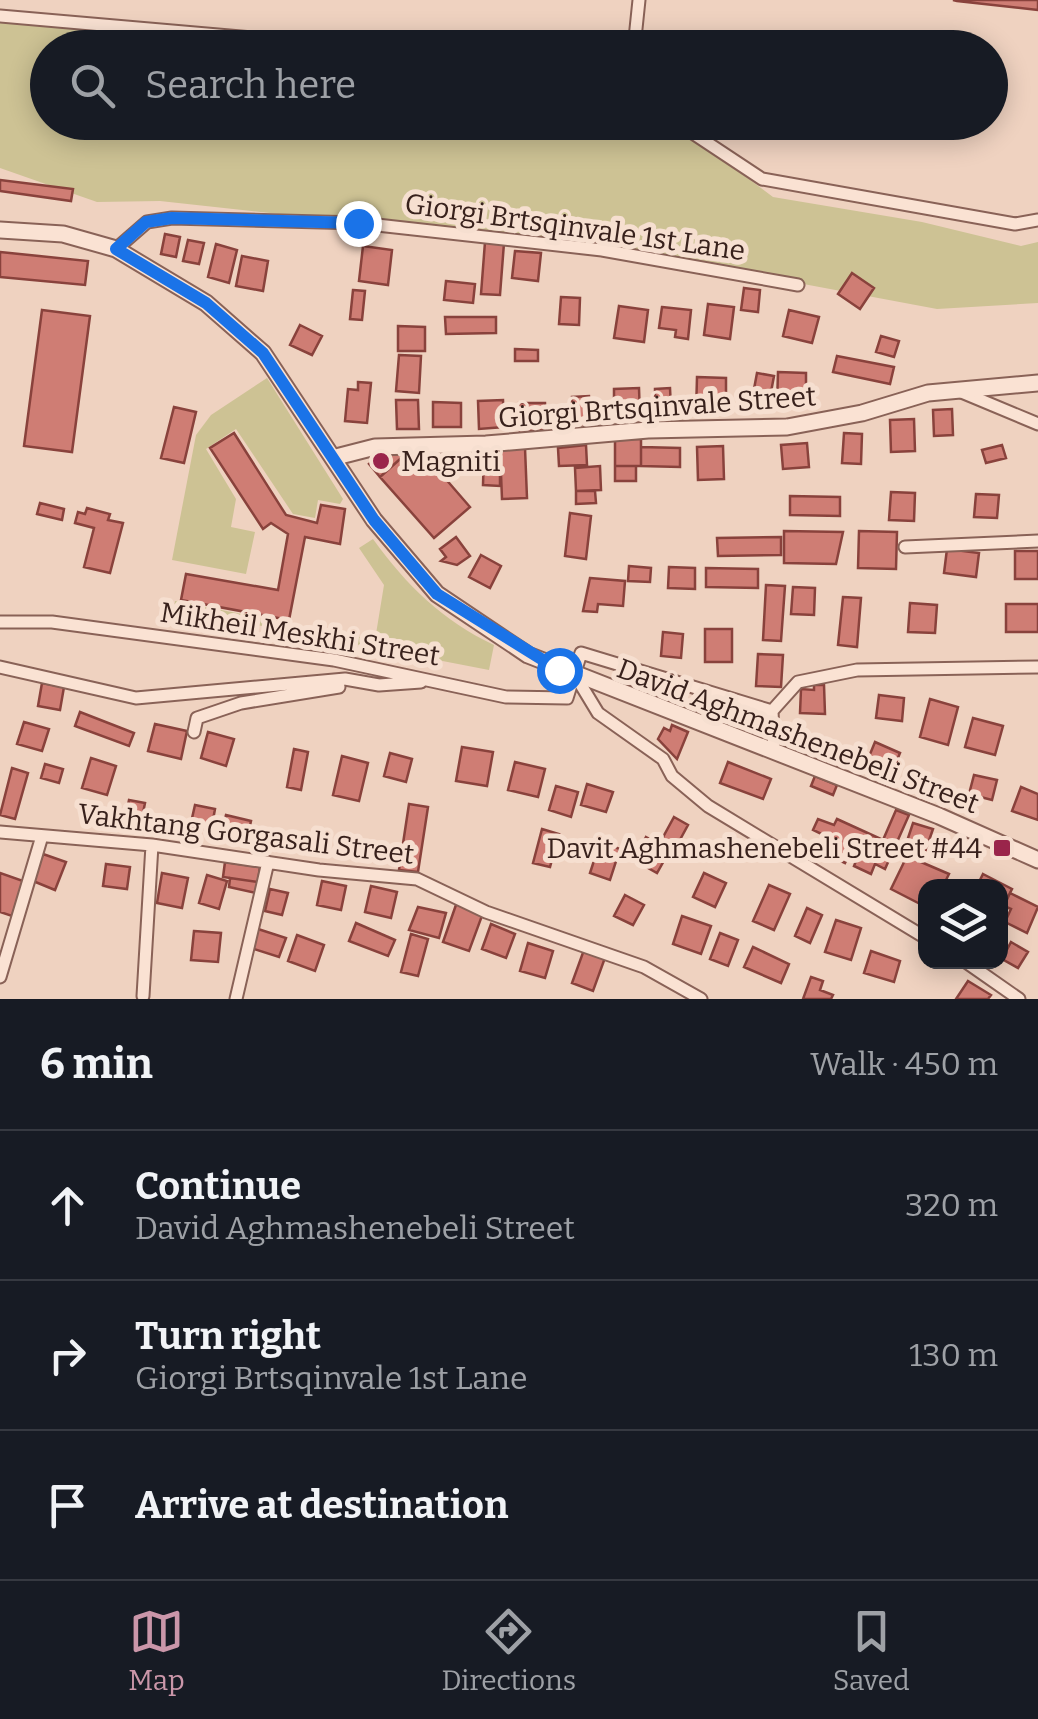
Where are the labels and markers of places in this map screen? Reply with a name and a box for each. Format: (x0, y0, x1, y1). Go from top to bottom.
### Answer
place label: Magniti (401, 445, 501, 478)
marker: Magniti (370, 450, 392, 472)
place label: Davit Aghmashenebeli Street #44 (546, 832, 982, 865)
marker: Davit Aghmashenebeli Street #44 (991, 837, 1013, 859)

